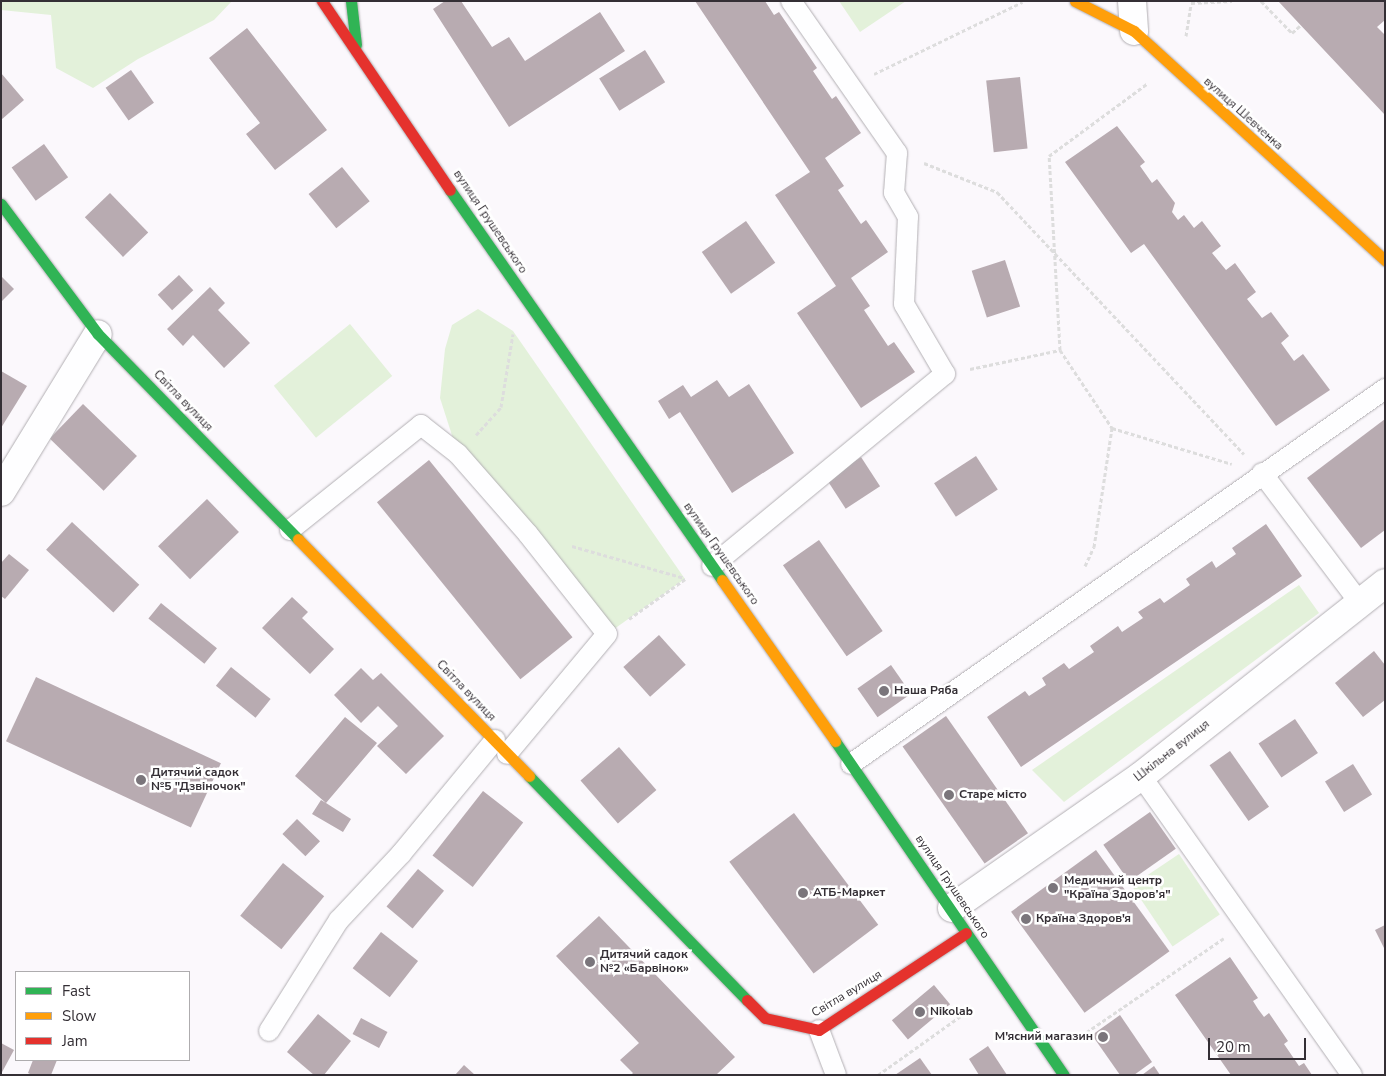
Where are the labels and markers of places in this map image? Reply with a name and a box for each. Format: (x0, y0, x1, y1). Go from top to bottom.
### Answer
place label: Наша Ряба (894, 684, 958, 698)
marker: Наша Ряба (878, 685, 890, 697)
place label: Дитячий садок №5 "Дзвіночок" (151, 766, 246, 794)
marker: Дитячий садок №5 "Дзвіночок" (135, 774, 147, 786)
place label: Старе місто (959, 788, 1027, 802)
marker: Старе місто (943, 789, 955, 801)
place label: Медичний центр "Країна Здоров’я" (1064, 874, 1170, 902)
marker: Медичний центр "Країна Здоров’я" (1046, 881, 1060, 895)
place label: АТБ-Маркет (813, 886, 885, 900)
marker: АТБ-Маркет (797, 887, 809, 899)
place label: Країна Здоров'я (1036, 912, 1131, 926)
marker: Країна Здоров'я (1020, 913, 1032, 925)
place label: Дитячий садок №2 «Барвінок» (600, 948, 689, 976)
marker: Дитячий садок №2 «Барвінок» (584, 956, 596, 968)
place label: Nikolab (930, 1005, 973, 1019)
marker: Nikolab (914, 1006, 926, 1018)
place label: М'ясний магазин (995, 1030, 1093, 1044)
marker: М'ясний магазин (1097, 1031, 1109, 1043)

